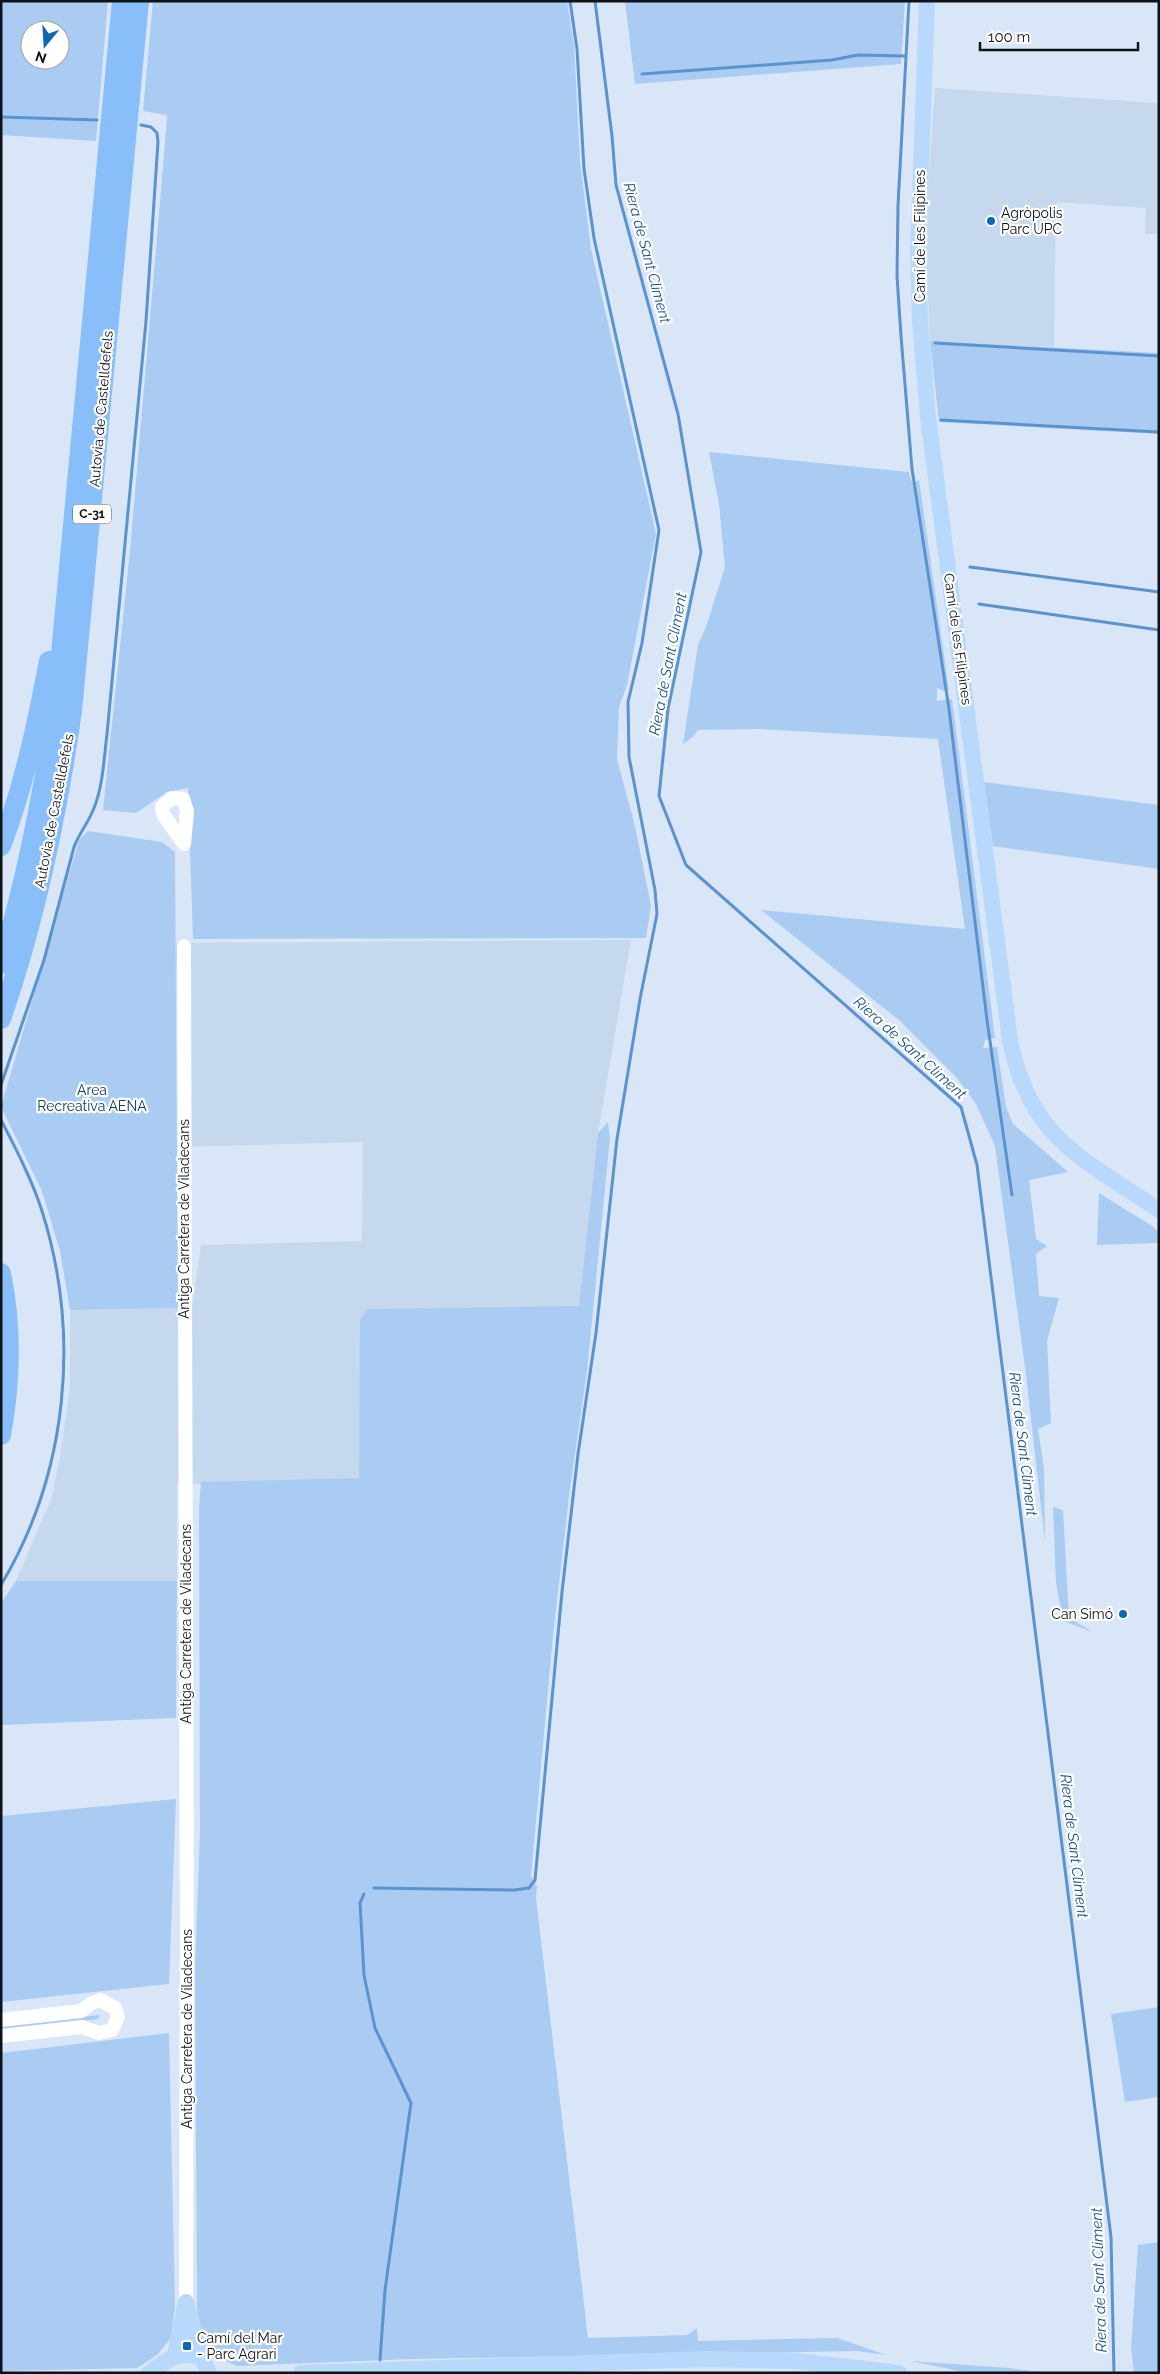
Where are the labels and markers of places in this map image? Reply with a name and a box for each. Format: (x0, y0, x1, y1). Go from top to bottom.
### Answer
place label: Agròpolis Parc UPC (1001, 205, 1063, 237)
marker: Agròpolis Parc UPC (985, 215, 997, 227)
place label: Can Simó (1051, 1606, 1113, 1622)
marker: Can Simó (1117, 1608, 1129, 1620)
place label: Camí del Mar - Parc Agrari (197, 2330, 282, 2362)
marker: Camí del Mar - Parc Agrari (181, 2340, 193, 2352)

